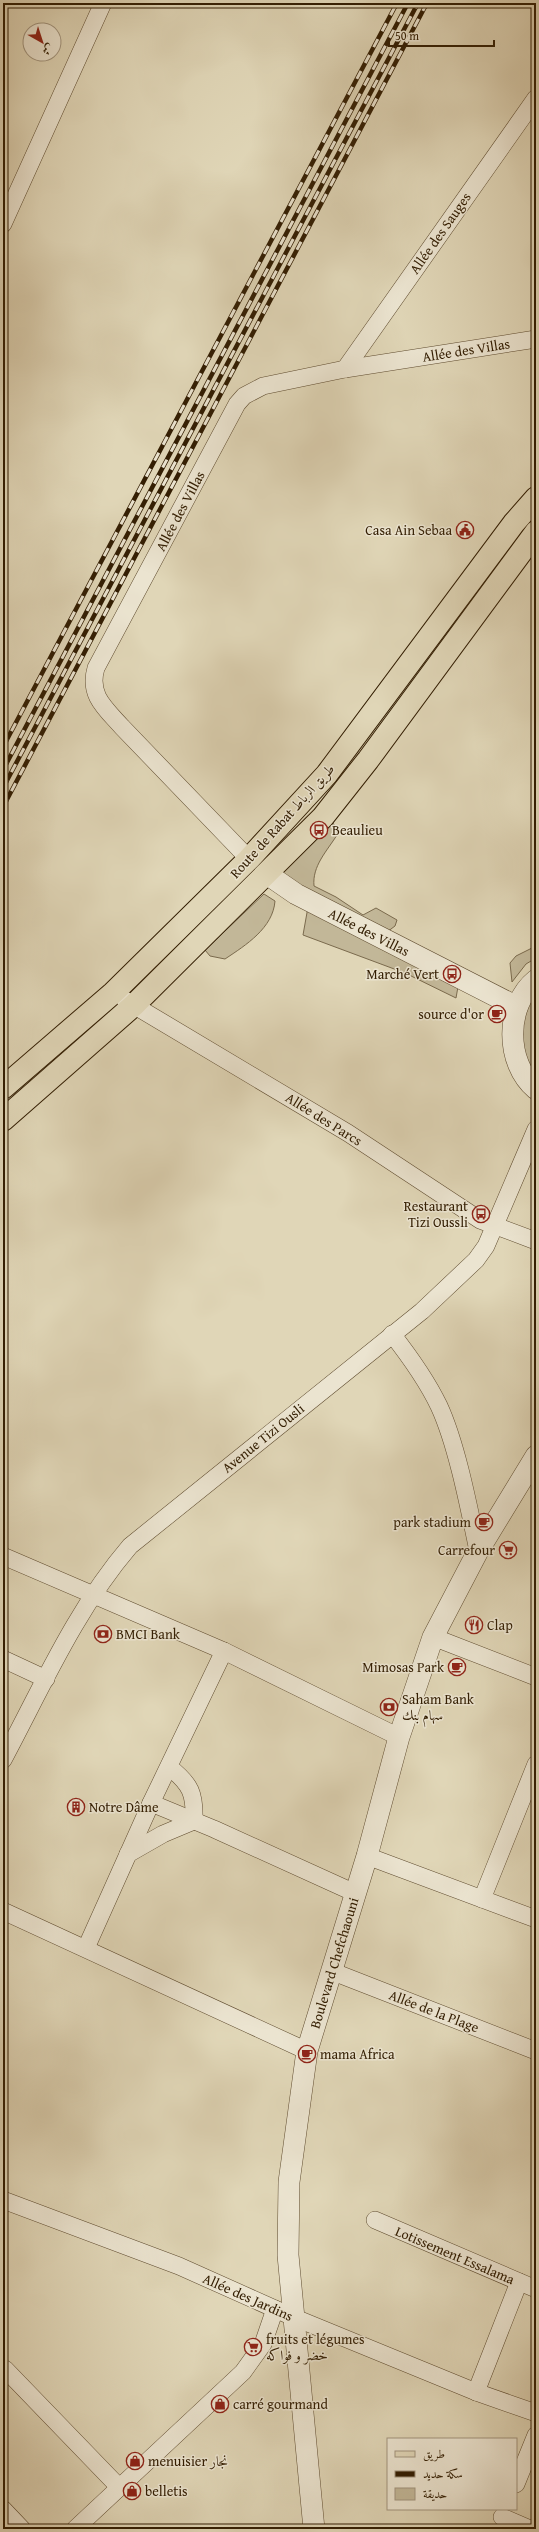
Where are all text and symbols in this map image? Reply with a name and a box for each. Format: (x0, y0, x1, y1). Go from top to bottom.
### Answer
north arrow (22, 22, 62, 62)
scale bar (389, 22, 494, 48)
text: 50 m (395, 27, 419, 44)
text: ش (39, 40, 58, 59)
street label: Allée des Sauges (404, 188, 476, 278)
street label: Allée des Villas (421, 333, 511, 367)
street label: Allée des Villas (150, 467, 210, 555)
place label: Casa Ain Sebaa (365, 520, 452, 540)
public building icon: Casa Ain Sebaa (455, 520, 475, 540)
street label: Route de Rabat طريق الرباط (225, 759, 339, 883)
bus stop icon: Beaulieu (309, 820, 329, 840)
place label: Beaulieu (332, 820, 383, 840)
street label: Allée des Villas (325, 903, 413, 961)
place label: Marché Vert (366, 964, 439, 984)
bus stop icon: Marché Vert (442, 964, 462, 984)
place label: source d'or (418, 1004, 484, 1024)
cafe icon: source d'or (487, 1004, 507, 1024)
street label: Allée des Parcs (282, 1088, 366, 1150)
place label: Restaurant Tizi Oussli (404, 1196, 468, 1232)
bus stop icon: Restaurant Tizi Oussli (471, 1204, 491, 1224)
street label: Avenue Tizi Ousli (218, 1399, 308, 1477)
place label: park stadium (393, 1512, 472, 1532)
cafe icon: park stadium (474, 1512, 494, 1532)
place label: Carrefour (438, 1540, 495, 1560)
supermarket icon: Carrefour (498, 1540, 518, 1560)
restaurant icon: Clap (464, 1615, 484, 1635)
place label: Clap (487, 1615, 513, 1635)
bank icon: BMCI Bank (93, 1624, 113, 1644)
place label: BMCI Bank (116, 1624, 181, 1644)
place label: Mimosas Park (362, 1657, 445, 1677)
cafe icon: Mimosas Park (447, 1657, 467, 1677)
place label: Saham Bank سهام بنك (402, 1689, 475, 1728)
bank icon: Saham Bank سهام بنك (379, 1697, 399, 1717)
building icon: Notre Dâme (66, 1797, 86, 1817)
place label: Notre Dâme (89, 1797, 159, 1817)
street label: Boulevard Chefchaouni (305, 1895, 363, 2031)
street label: Allée de la Plage (386, 1985, 482, 2038)
cafe icon: mama Africa (297, 2044, 317, 2064)
place label: mama Africa (320, 2044, 395, 2064)
street label: Lotissement Essalama (392, 2221, 518, 2289)
street label: Allée des Jardins (200, 2268, 296, 2326)
place label: fruits et légumes خضر و فواكه (266, 2329, 365, 2365)
supermarket icon: fruits et légumes خضر و فواكه (243, 2337, 263, 2357)
shop icon: carré gourmand (210, 2394, 230, 2414)
place label: carré gourmand (233, 2394, 328, 2414)
legend (387, 2438, 517, 2510)
text: طريق (423, 2445, 445, 2462)
shop icon: menuisier نجار (125, 2451, 145, 2471)
place label: menuisier نجار (148, 2451, 228, 2471)
text: سكة حديد (423, 2465, 463, 2482)
shop icon: belletis (122, 2481, 142, 2501)
place label: belletis (145, 2481, 188, 2501)
text: حديقة (423, 2485, 447, 2502)

